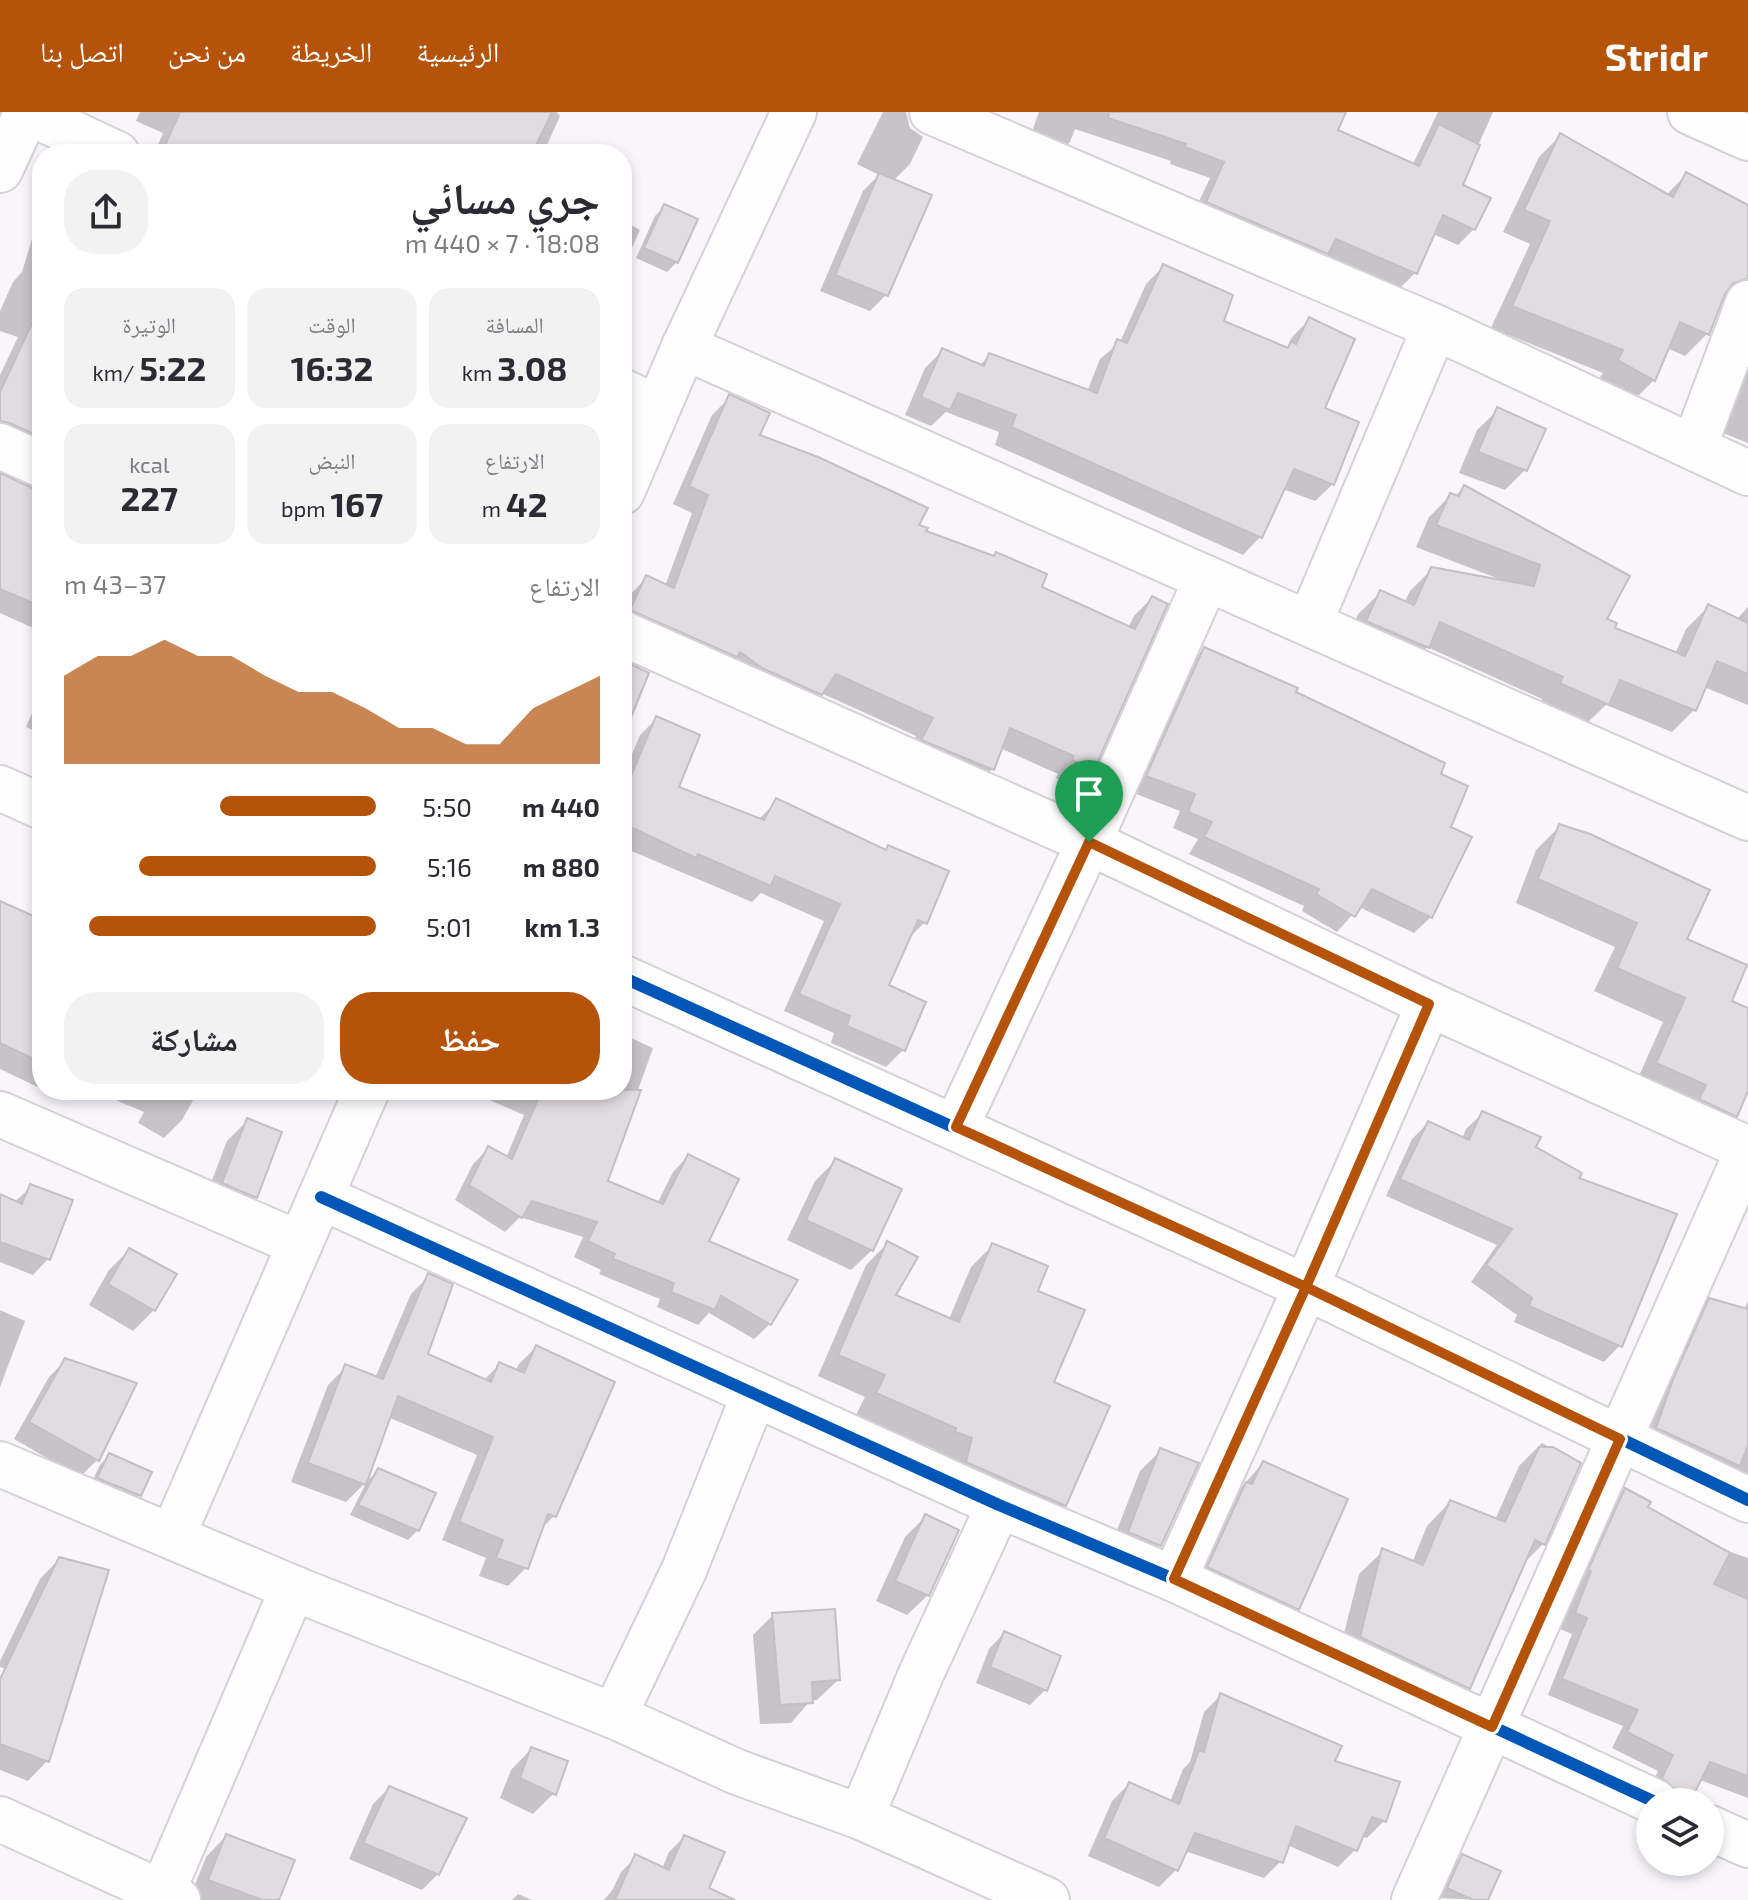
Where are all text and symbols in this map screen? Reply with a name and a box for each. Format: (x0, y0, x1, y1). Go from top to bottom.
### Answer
text: Stridr (1605, 33, 1708, 79)
text: اتصل بنا (40, 34, 124, 68)
text: من نحن (168, 34, 246, 68)
text: الخريطة (290, 34, 372, 68)
text: الرئيسية (416, 34, 499, 68)
button: share (64, 170, 148, 254)
text: جري مسائي (410, 170, 600, 223)
text: 18:08 · 7 × 440 m (405, 227, 600, 258)
text: الوتيرة (123, 311, 176, 337)
text: الوقت (308, 311, 356, 337)
text: المسافة (486, 311, 544, 337)
text: 5:22 (139, 347, 206, 388)
text: 16:32 (291, 347, 373, 388)
text: 3.08 (497, 347, 567, 388)
text: /km (92, 359, 139, 385)
text: km (462, 359, 497, 385)
text: النبض (309, 447, 355, 473)
text: الارتفاع (485, 447, 545, 473)
text: kcal (129, 451, 169, 477)
text: 227 (121, 477, 178, 518)
text: 167 (330, 483, 383, 524)
text: 42 (506, 483, 547, 524)
text: bpm (281, 495, 330, 521)
text: m (482, 495, 506, 521)
text: 37–43 m (64, 568, 166, 599)
text: الارتفاع (529, 570, 600, 601)
pin (1055, 760, 1123, 842)
icon: arrive (1067, 772, 1111, 816)
text: 5:50 (422, 791, 472, 822)
text: 440 m (522, 791, 600, 822)
text: 5:16 (427, 851, 472, 882)
text: 880 m (523, 851, 600, 882)
text: 5:01 (426, 911, 472, 942)
text: 1.3 km (525, 911, 600, 942)
button: مشاركة (64, 992, 324, 1084)
button: حفظ (340, 992, 600, 1084)
map controls (1636, 1788, 1724, 1876)
button: layers (1636, 1788, 1724, 1876)

